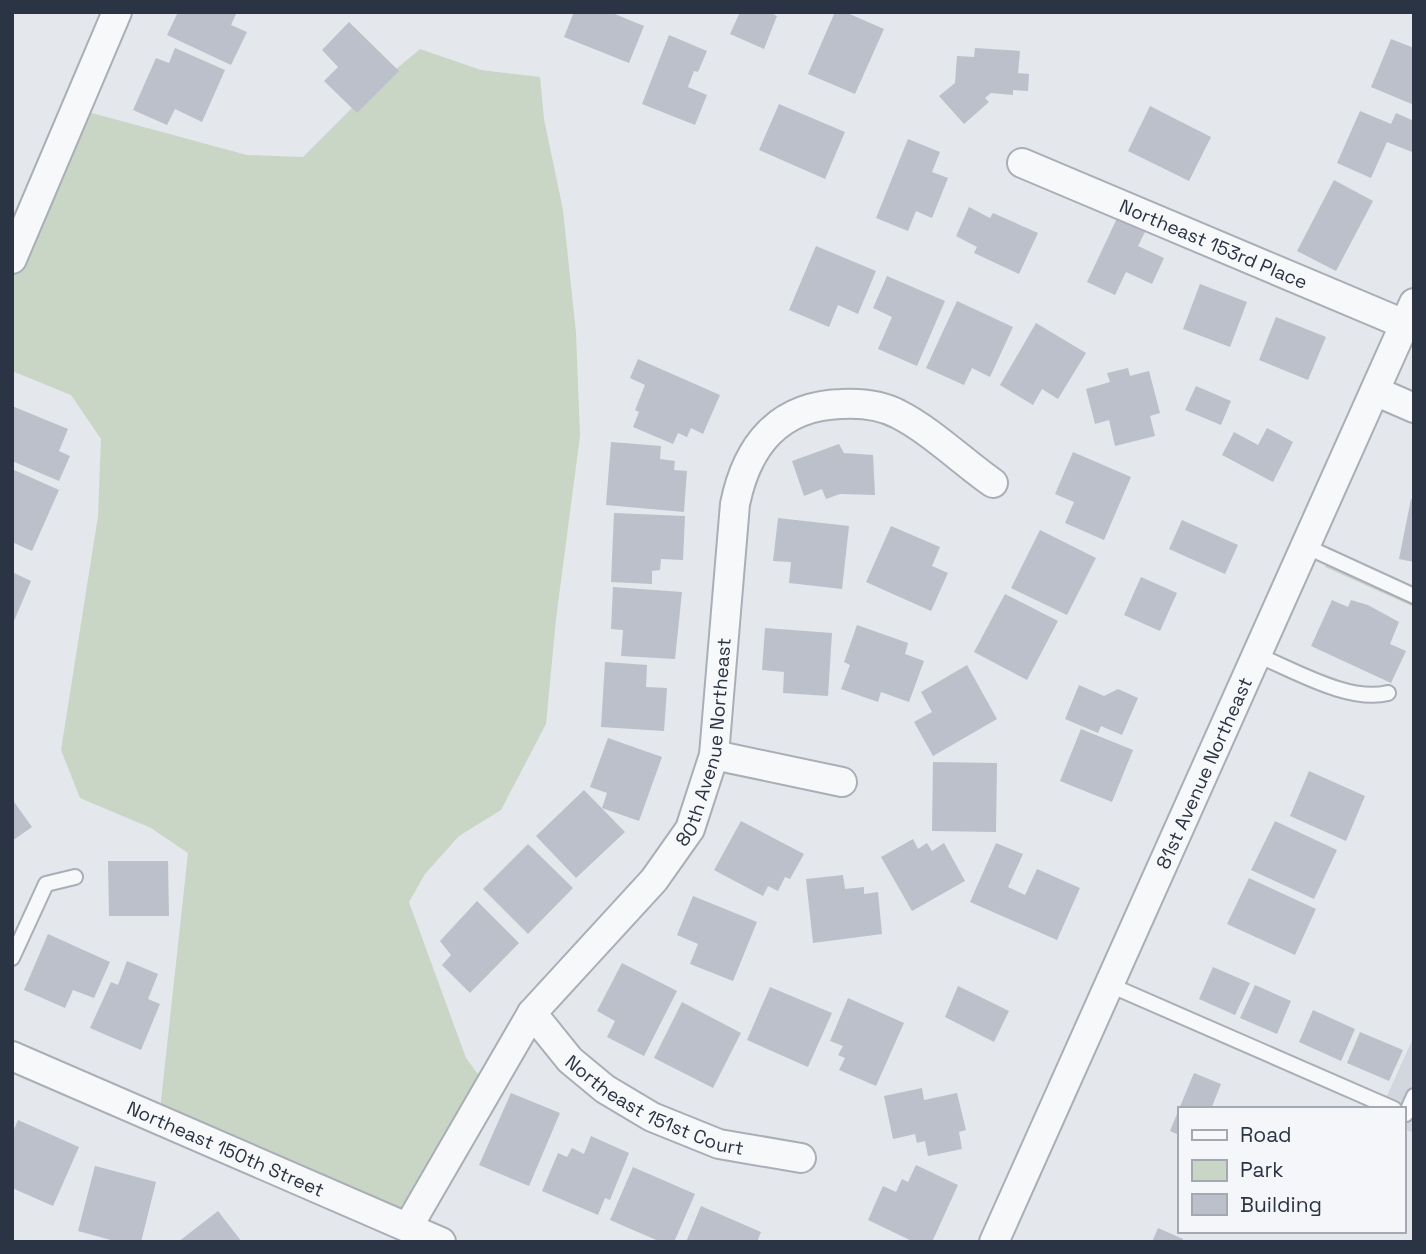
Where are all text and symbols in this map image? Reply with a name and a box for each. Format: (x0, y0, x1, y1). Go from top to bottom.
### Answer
street label: Northeast 153rd Place (1116, 194, 1311, 295)
street label: 80th Avenue Northeast (670, 637, 737, 851)
street label: 81st Avenue Northeast (1151, 673, 1258, 873)
street label: Northeast 151st Court (560, 1049, 746, 1161)
street label: Northeast 150th Street (123, 1095, 328, 1203)
legend (1178, 1107, 1405, 1233)
text: Road (1240, 1121, 1292, 1148)
text: Park (1240, 1156, 1284, 1183)
text: Building (1240, 1191, 1322, 1218)

